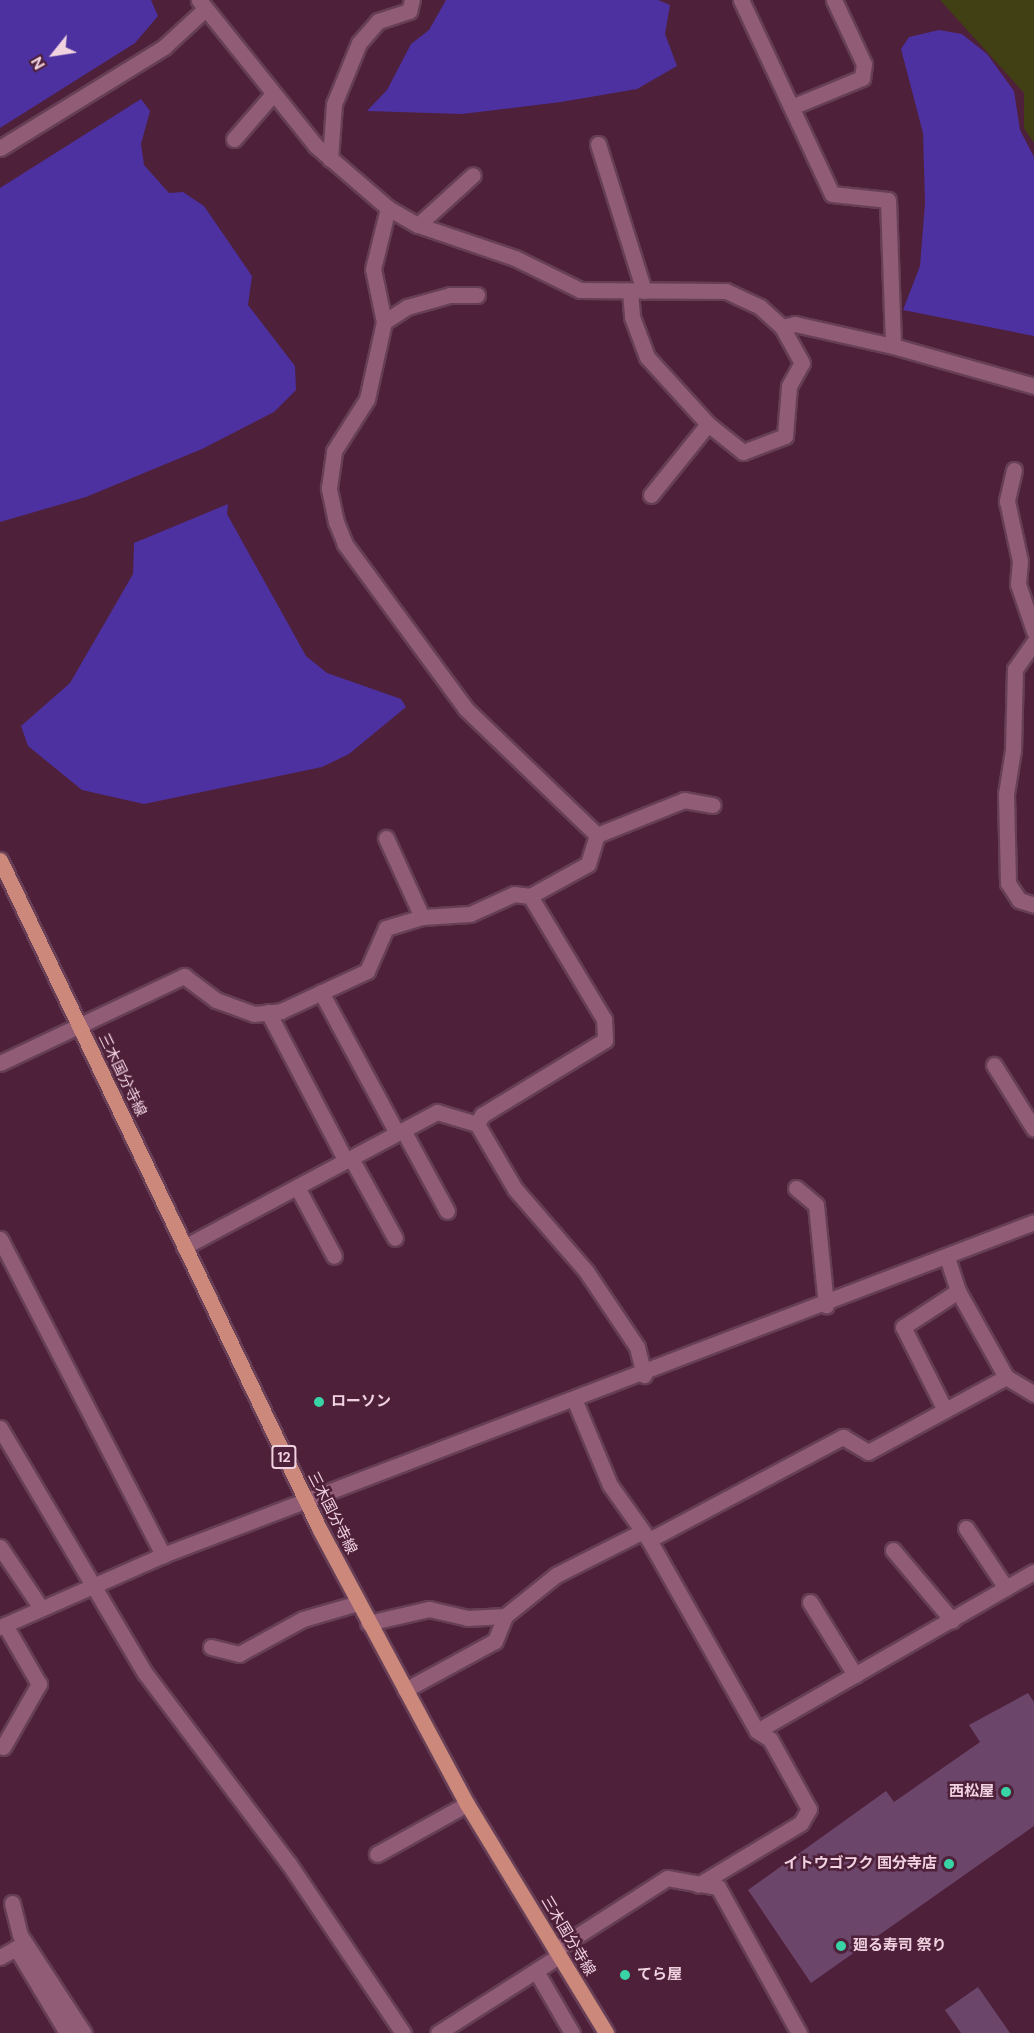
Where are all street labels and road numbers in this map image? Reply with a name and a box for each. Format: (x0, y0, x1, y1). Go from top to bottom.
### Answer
street label: 三木国分寺線 (94, 1031, 150, 1119)
road number: 12 (270, 1446, 298, 1468)
street label: 三木国分寺線 (304, 1469, 360, 1557)
street label: 三木国分寺線 (537, 1893, 599, 1979)

